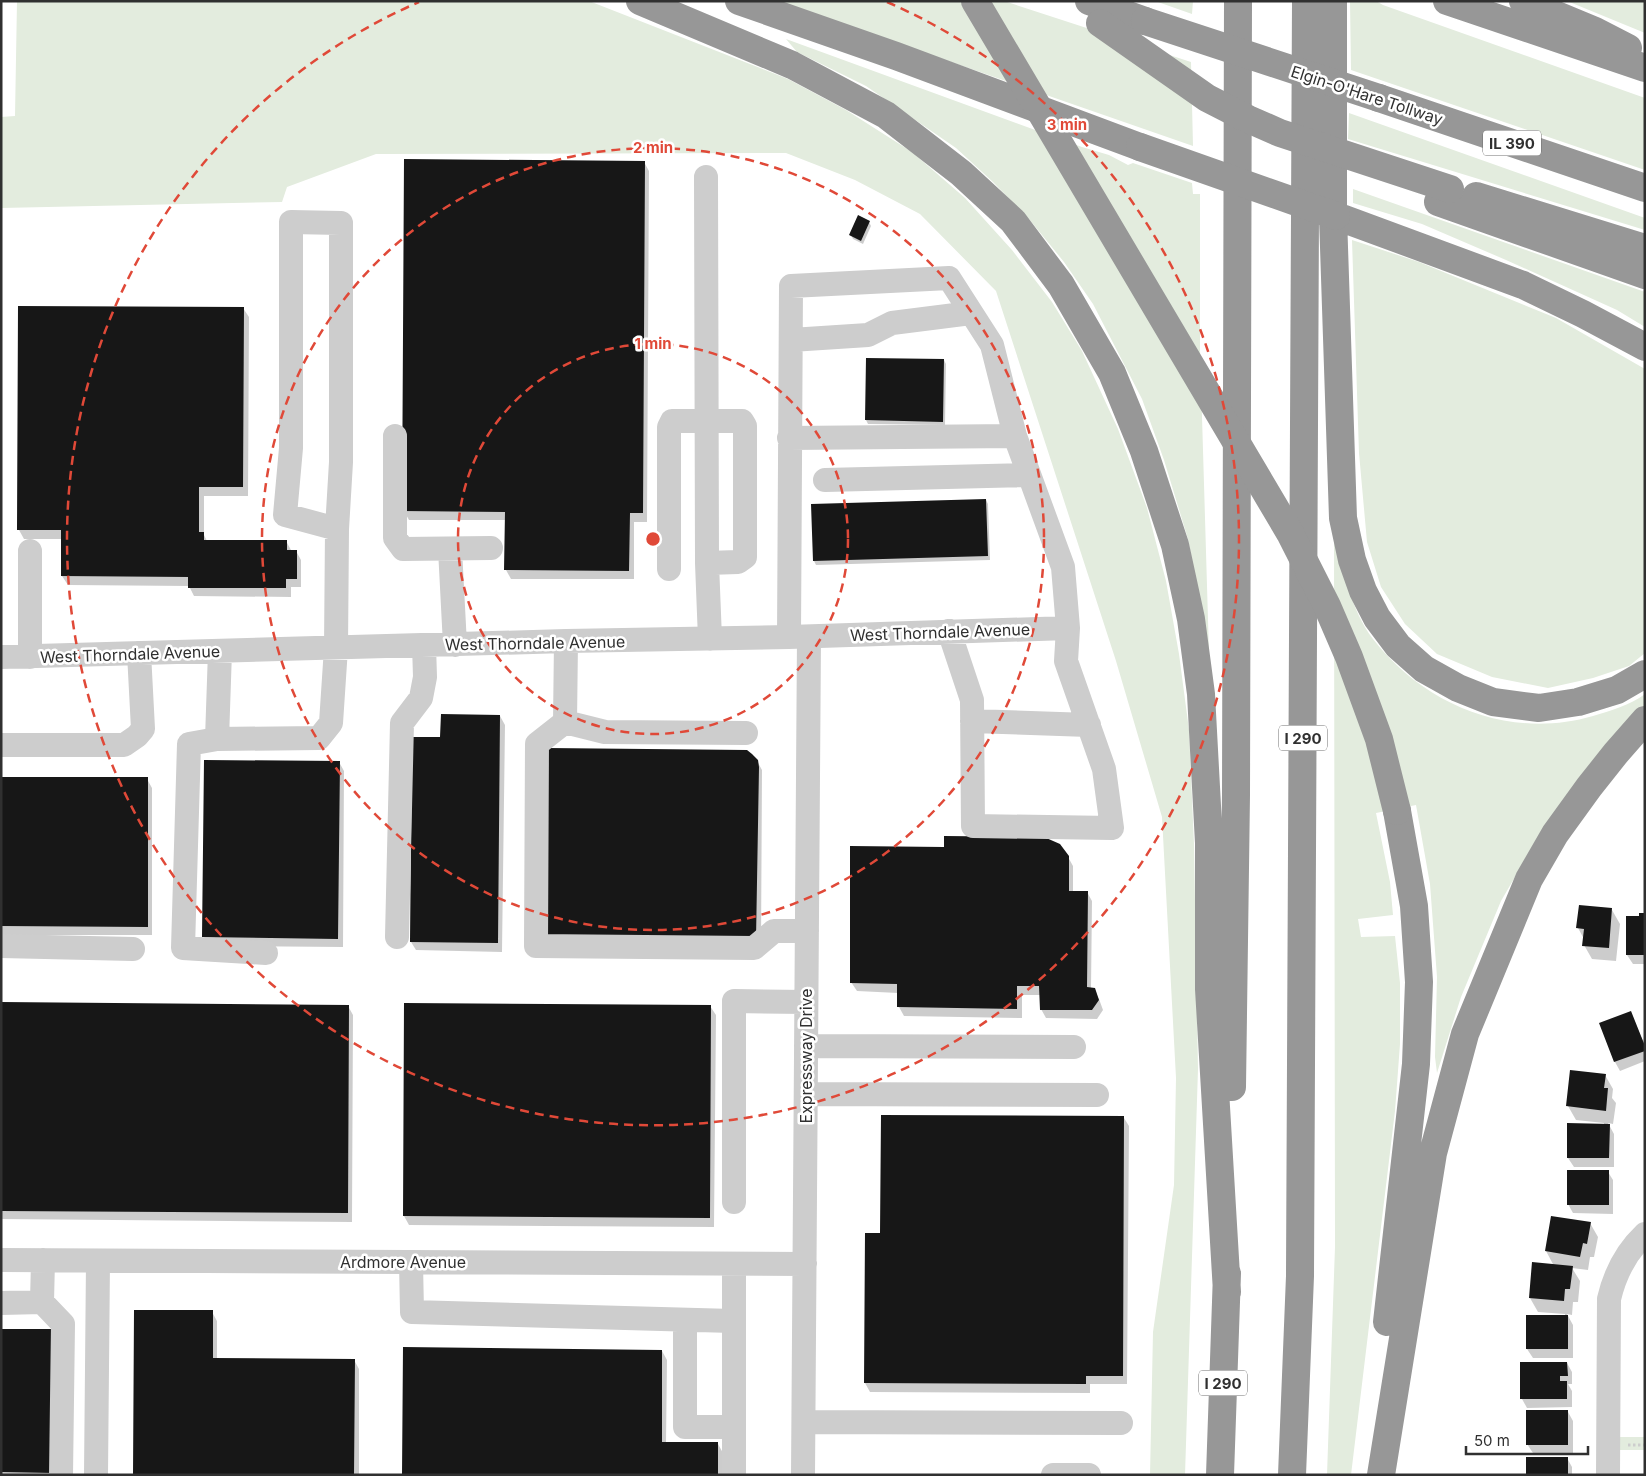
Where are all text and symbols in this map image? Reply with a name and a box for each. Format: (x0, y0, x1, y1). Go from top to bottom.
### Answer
street label: Elgin-O'Hare Tollway (1288, 61, 1446, 129)
text: 3 min (1047, 115, 1087, 134)
road number: IL 390 (1483, 130, 1541, 156)
text: 2 min (633, 138, 673, 157)
text: 1 min (634, 334, 672, 353)
centre of rings (644, 530, 662, 548)
street label: West Thorndale Avenue (850, 619, 1030, 645)
street label: West Thorndale Avenue (445, 631, 625, 655)
street label: West Thorndale Avenue (40, 641, 220, 667)
road number: I 290 (1279, 726, 1327, 750)
street label: Expressway Drive (796, 988, 816, 1124)
street label: Ardmore Avenue (340, 1252, 466, 1272)
road number: I 290 (1199, 1370, 1247, 1396)
scale bar (1466, 1424, 1588, 1456)
text: 50 m (1474, 1431, 1510, 1450)

